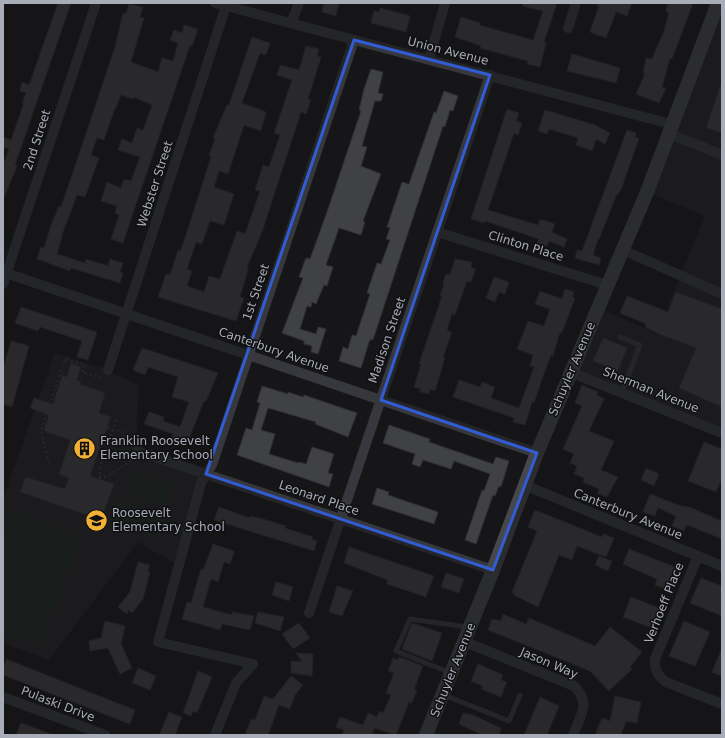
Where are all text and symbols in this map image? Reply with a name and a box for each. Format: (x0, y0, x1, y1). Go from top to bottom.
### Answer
street label: Union Avenue (406, 34, 490, 68)
street label: 2nd Street (21, 108, 54, 172)
street label: Webster Street (134, 139, 176, 229)
street label: Clinton Place (487, 228, 565, 264)
street label: 1st Street (240, 262, 272, 322)
street label: Madison Street (366, 295, 408, 385)
street label: Schuyler Avenue (546, 320, 598, 418)
street label: Canterbury Avenue (217, 324, 331, 376)
street label: Sherman Avenue (601, 364, 701, 416)
place label: Franklin Roosevelt Elementary School (100, 434, 213, 462)
building icon: Franklin Roosevelt Elementary School (71, 435, 97, 461)
street label: Leonard Place (277, 478, 361, 518)
street label: Canterbury Avenue (572, 486, 684, 542)
place label: Roosevelt Elementary School (112, 506, 225, 534)
school or university icon: Roosevelt Elementary School (84, 507, 110, 533)
street label: Verhoeff Place (641, 561, 687, 645)
street label: Schuyler Avenue (428, 621, 478, 719)
street label: Jason Way (517, 644, 580, 681)
street label: Pulaski Drive (19, 684, 97, 724)

